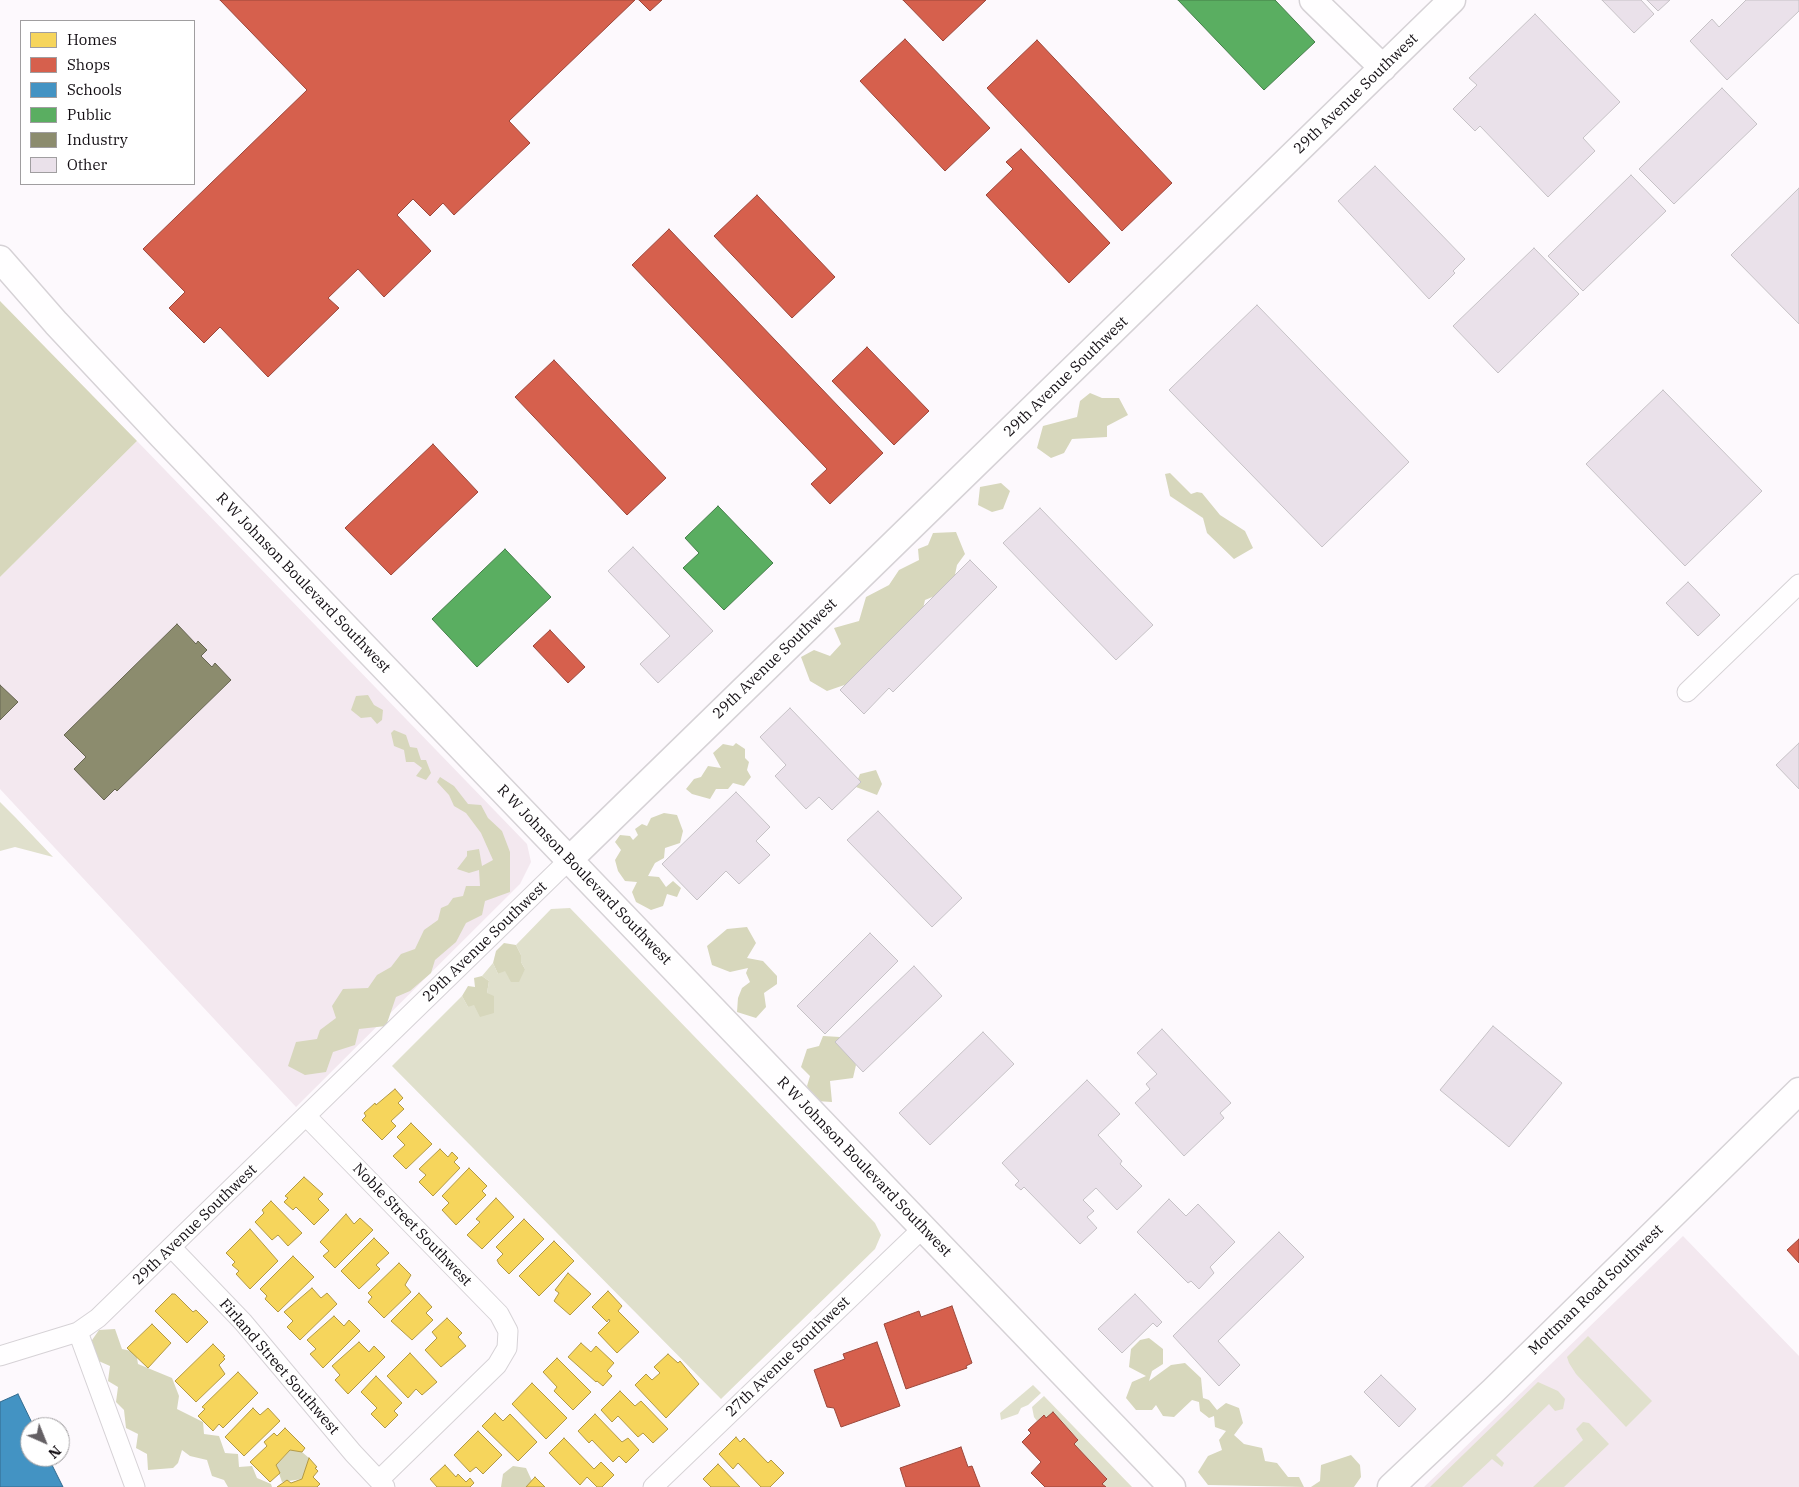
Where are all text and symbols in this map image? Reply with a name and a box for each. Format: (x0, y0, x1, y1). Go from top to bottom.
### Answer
legend (20, 20, 195, 185)
text: Homes (67, 30, 117, 49)
street label: 29th Avenue Southwest (1290, 30, 1422, 158)
text: Shops (67, 55, 110, 74)
text: Schools (67, 80, 122, 99)
text: Public (67, 105, 112, 124)
text: Industry (67, 130, 128, 149)
text: Other (67, 155, 107, 174)
street label: 29th Avenue Southwest (1000, 313, 1132, 441)
street label: R W Johnson Boulevard Southwest (212, 489, 394, 677)
street label: 29th Avenue Southwest (709, 595, 841, 723)
street label: R W Johnson Boulevard Southwest (493, 781, 675, 969)
street label: 29th Avenue Southwest (419, 878, 551, 1006)
street label: R W Johnson Boulevard Southwest (773, 1073, 955, 1261)
street label: Noble Street Southwest (349, 1160, 475, 1290)
street label: 29th Avenue Southwest (129, 1161, 261, 1289)
street label: Mottman Road Southwest (1525, 1221, 1667, 1359)
street label: 27th Avenue Southwest (722, 1293, 854, 1421)
street label: Firland Street Southwest (215, 1295, 343, 1439)
north arrow (20, 1417, 70, 1467)
text: N (44, 1442, 65, 1462)

